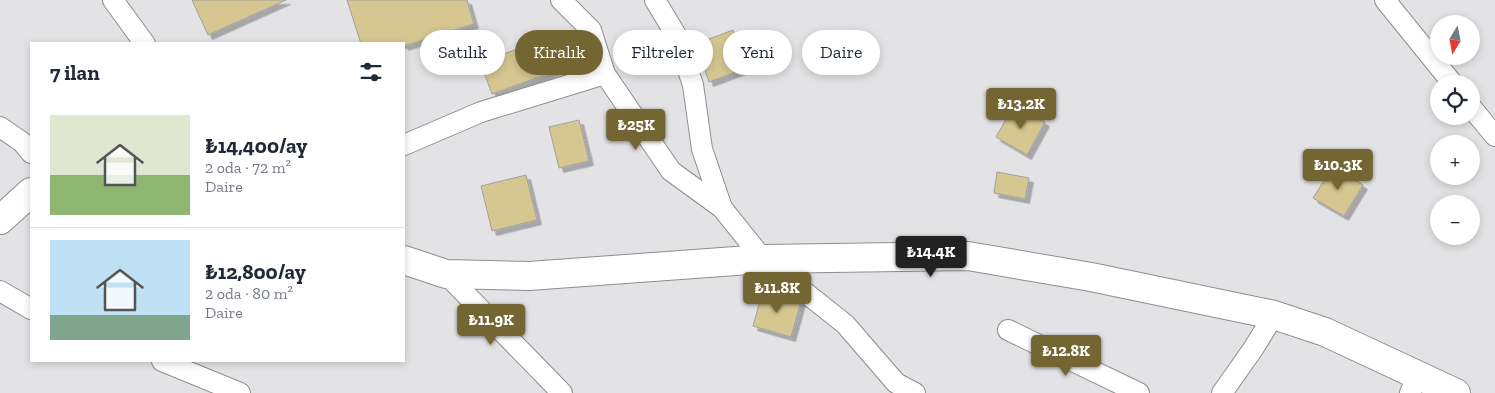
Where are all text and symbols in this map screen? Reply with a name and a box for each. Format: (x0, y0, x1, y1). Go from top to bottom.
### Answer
north arrow (1430, 15, 1480, 65)
map controls (1430, 15, 1480, 245)
chip: Satılık (420, 30, 505, 75)
chip: Kiralık (515, 30, 603, 75)
chip: Filtreler (613, 30, 713, 75)
chip: Yeni (723, 30, 792, 75)
chip: Daire (802, 30, 880, 75)
icon: filters (357, 58, 385, 86)
text: 7 ilan (50, 60, 100, 85)
button: locate (1430, 75, 1480, 125)
pin: ₺13.2K (980, 88, 1062, 130)
text: ₺13.2K (997, 94, 1045, 113)
pin: ₺25K (606, 108, 666, 151)
text: ₺25K (617, 115, 655, 134)
text: ₺14,400/ay (205, 133, 307, 158)
icon: home (90, 135, 150, 195)
button: + (1430, 135, 1480, 185)
pin: ₺10.3K (1297, 148, 1379, 191)
text: ₺10.3K (1314, 155, 1362, 174)
text: 2 oda · 72 m² (205, 158, 291, 177)
text: Daire (205, 177, 243, 196)
button: − (1430, 195, 1480, 245)
pin: ₺14.4K (890, 236, 972, 278)
text: ₺14.4K (907, 242, 955, 261)
text: ₺12,800/ay (205, 259, 306, 284)
icon: home (90, 260, 150, 320)
pin: ₺11.8K (736, 272, 818, 314)
text: ₺11.8K (754, 278, 800, 297)
text: 2 oda · 80 m² (205, 284, 293, 303)
text: Daire (205, 303, 243, 322)
pin: ₺11.9K (450, 304, 532, 346)
text: ₺11.9K (468, 310, 514, 329)
pin: ₺12.8K (1025, 334, 1107, 377)
text: ₺12.8K (1042, 341, 1090, 360)

